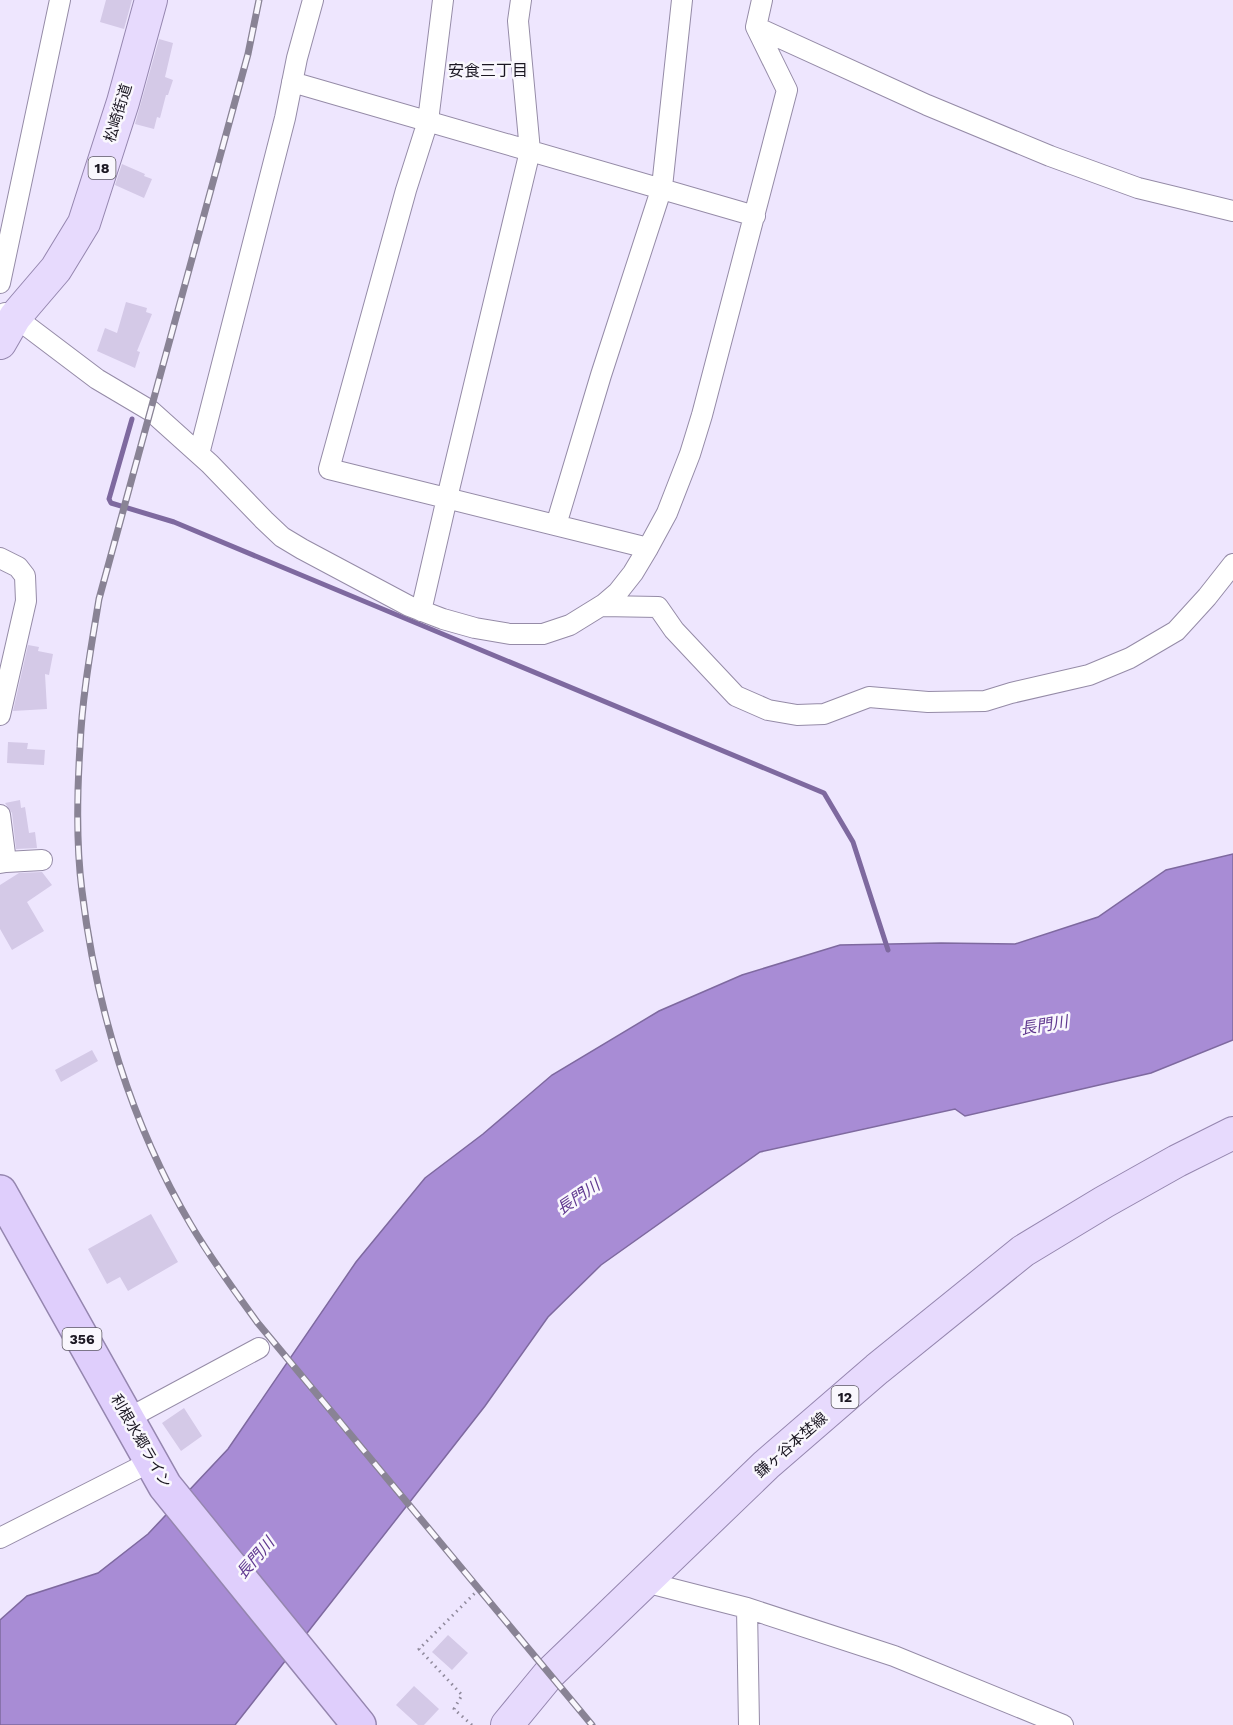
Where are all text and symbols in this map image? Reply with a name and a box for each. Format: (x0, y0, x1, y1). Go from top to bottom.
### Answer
district label: 安食三丁目 (448, 61, 528, 80)
street label: 松崎街道 (101, 82, 135, 144)
road number: 18 (88, 157, 116, 179)
water label: 長門川 (1019, 1012, 1071, 1038)
water label: 長門川 (553, 1175, 605, 1218)
road number: 356 (62, 1328, 101, 1350)
road number: 12 (832, 1386, 858, 1408)
street label: 利根水郷ライン (107, 1391, 175, 1491)
street label: 鎌ヶ谷本埜線 (751, 1409, 831, 1481)
water label: 長門川 (232, 1532, 279, 1582)

